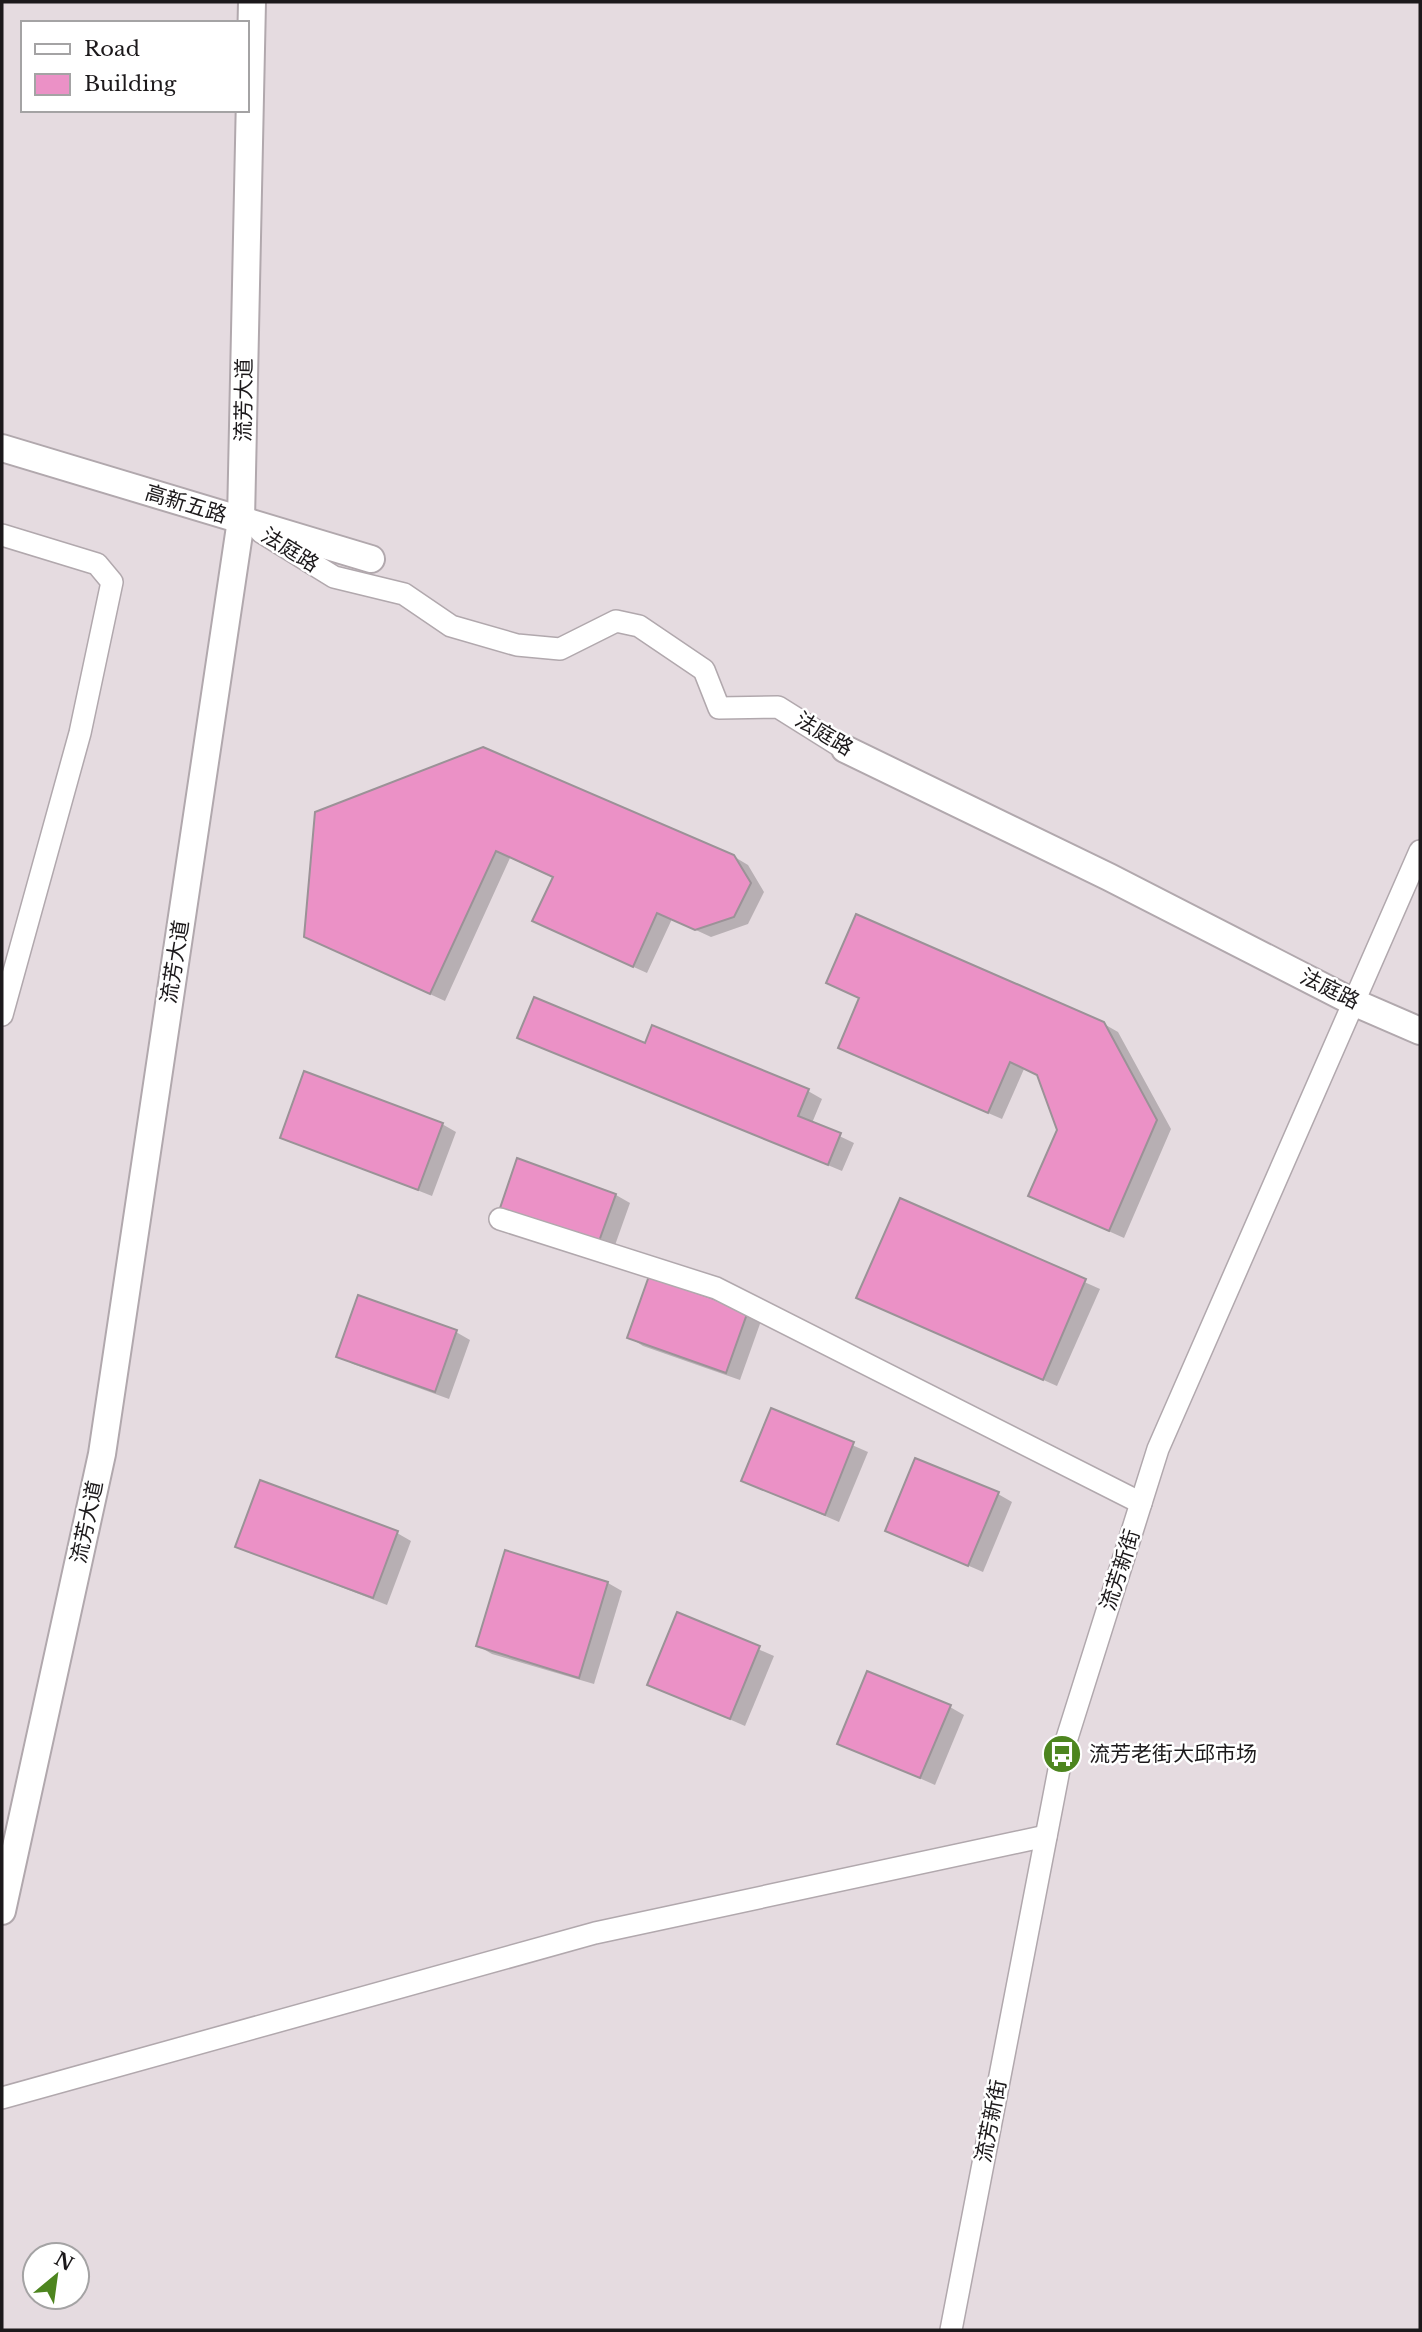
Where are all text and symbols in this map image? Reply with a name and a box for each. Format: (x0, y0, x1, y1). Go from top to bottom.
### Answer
legend (21, 21, 248, 112)
text: Road (84, 36, 140, 62)
text: Building (84, 71, 177, 97)
street label: 流芳大道 (230, 358, 258, 442)
street label: 高新五路 (142, 479, 230, 529)
street label: 法庭路 (256, 522, 324, 578)
street label: 法庭路 (790, 707, 858, 761)
street label: 流芳大道 (156, 918, 194, 1006)
street label: 法庭路 (1296, 964, 1364, 1014)
street label: 流芳大道 (66, 1478, 108, 1566)
street label: 流芳新街 (1095, 1526, 1145, 1614)
bus stop icon: 流芳老街大邱市场 (1041, 1733, 1083, 1775)
place label: 流芳老街大邱市场 (1089, 1741, 1257, 1767)
street label: 流芳新街 (970, 2077, 1012, 2165)
north arrow (21, 2241, 91, 2311)
text: N (51, 2247, 78, 2276)

